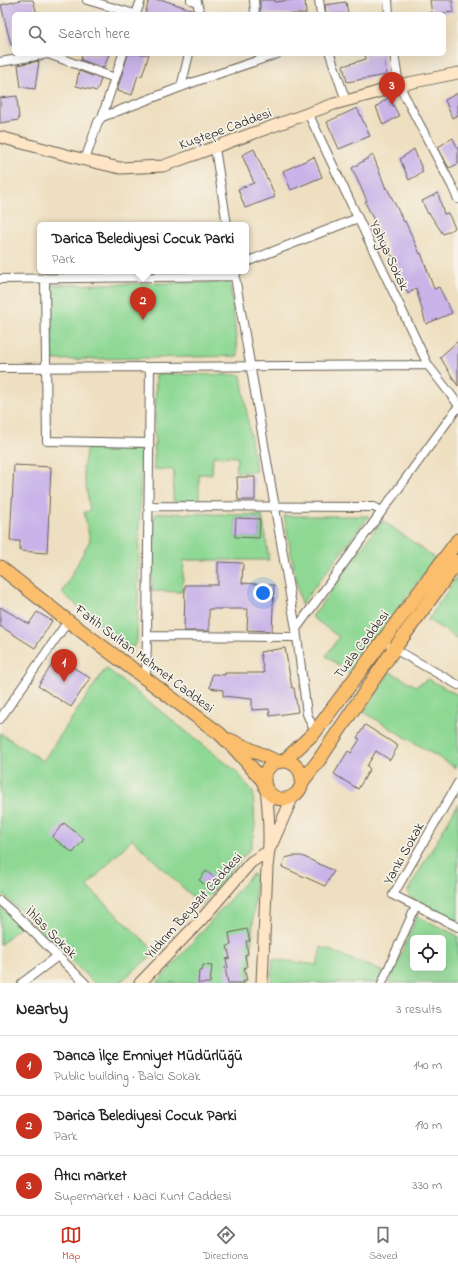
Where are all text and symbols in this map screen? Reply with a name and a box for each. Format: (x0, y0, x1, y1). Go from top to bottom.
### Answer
search box (12, 12, 446, 56)
icon: search (26, 23, 48, 45)
text: Search here (58, 23, 130, 45)
pin: 3 (379, 72, 405, 105)
street label: Kuştepe Caddesi (176, 103, 275, 156)
street label: Yahya Sokak (362, 217, 414, 295)
popup (37, 222, 249, 274)
text: Darica Belediyesi Cocuk Parki (52, 228, 234, 250)
text: Park (52, 250, 75, 269)
pin: 2 (130, 287, 156, 320)
your location (253, 583, 273, 603)
street label: Fatih Sultan Mehmet Caddesi (69, 599, 218, 719)
street label: Tuzla Caddesi (329, 606, 395, 684)
pin: 1 (51, 649, 77, 682)
street label: Yankı Sokak (378, 818, 431, 889)
street label: Yıldırım Beyazıt Caddesi (140, 848, 249, 965)
street label: İhlas Sokak (20, 902, 82, 964)
map controls (410, 935, 446, 971)
button: locate (410, 935, 446, 971)
text: Nearby (16, 997, 68, 1022)
text: 3 results (396, 1000, 442, 1019)
text: Darıca İlçe Emniyet Müdürlüğü (54, 1045, 242, 1067)
text: 1 (27, 1056, 31, 1075)
text: 140 m (414, 1056, 442, 1075)
text: Public building · Balcı Sokak (54, 1067, 201, 1086)
text: Darica Belediyesi Cocuk Parki (54, 1105, 237, 1127)
text: 2 (26, 1116, 32, 1135)
text: 190 m (415, 1116, 442, 1135)
text: Park (54, 1127, 78, 1146)
text: Atıcı market (54, 1165, 127, 1187)
text: 3 (26, 1176, 32, 1195)
text: 330 m (412, 1176, 442, 1195)
text: Supermarket · Naci Kunt Caddesi (54, 1187, 231, 1206)
tab: Map (60, 1224, 82, 1264)
tab: Directions (203, 1224, 249, 1264)
tab: Saved (369, 1224, 398, 1264)

